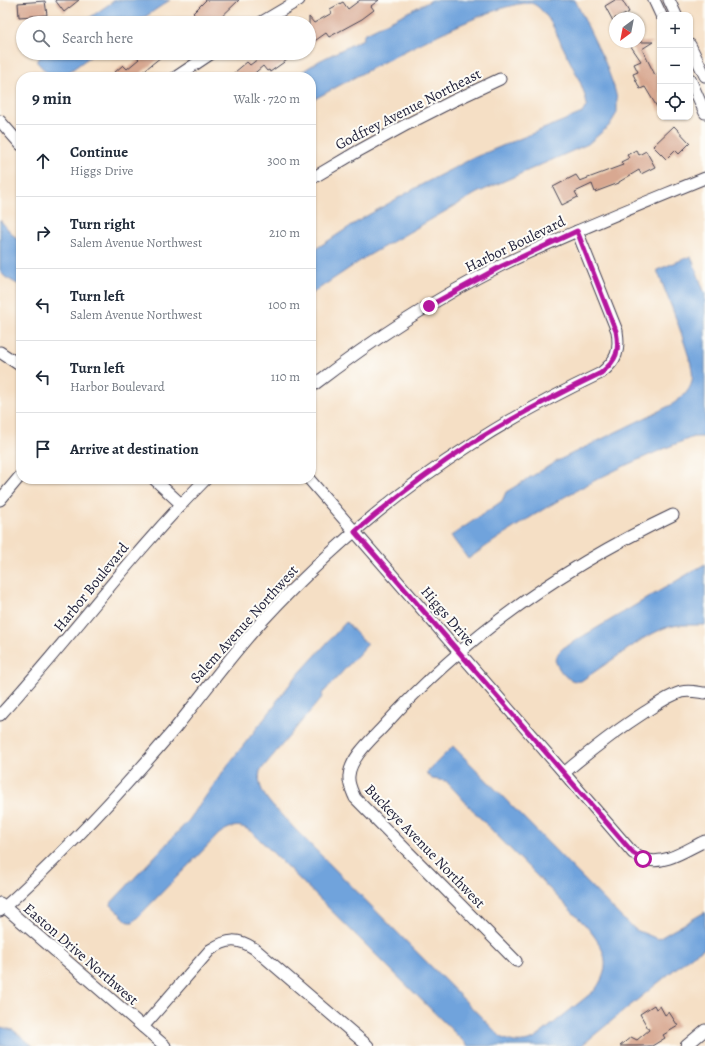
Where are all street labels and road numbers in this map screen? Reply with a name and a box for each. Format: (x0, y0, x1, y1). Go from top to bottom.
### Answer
street label: Godfrey Avenue Northeast (332, 63, 484, 154)
street label: Harbor Boulevard (461, 211, 569, 277)
street label: Harbor Boulevard (49, 537, 134, 636)
street label: Salem Avenue Northwest (186, 561, 302, 687)
street label: Higgs Drive (416, 582, 480, 650)
street label: Buckeye Avenue Northwest (360, 780, 490, 913)
street label: Easton Drive Northwest (19, 898, 143, 1010)

